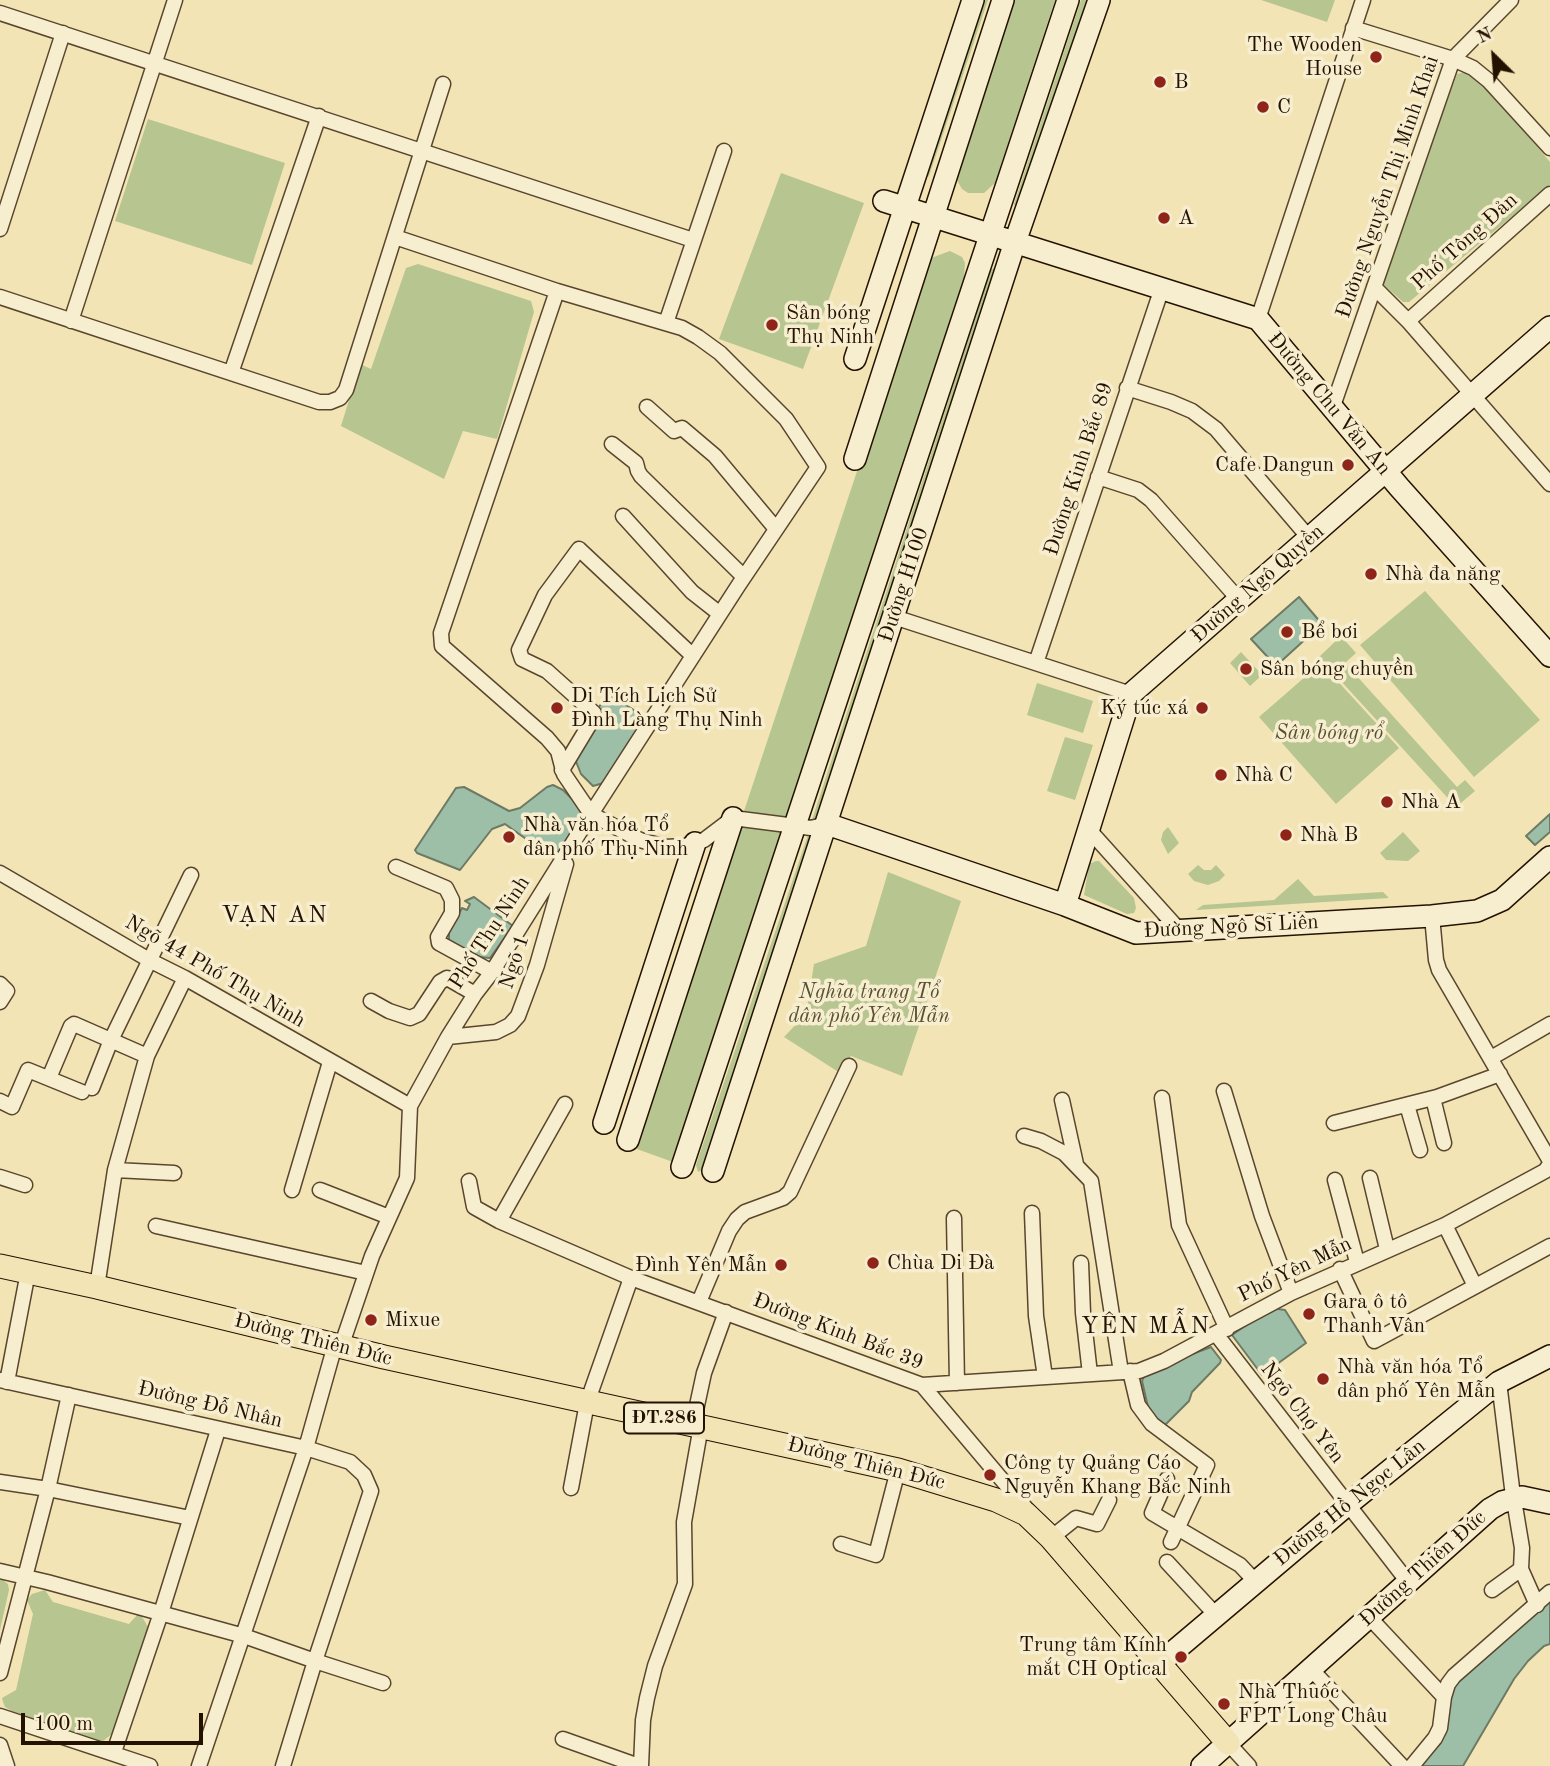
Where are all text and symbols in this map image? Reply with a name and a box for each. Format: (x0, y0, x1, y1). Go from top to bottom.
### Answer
north arrow (1459, 21, 1529, 91)
text: N (1474, 25, 1496, 48)
place label: The Wooden House (1247, 32, 1362, 82)
marker: The Wooden House (1368, 49, 1384, 65)
street label: Đường Nguyễn Thị Minh Khai (1331, 52, 1445, 322)
place label: B (1174, 69, 1188, 95)
marker: B (1152, 74, 1168, 90)
place label: C (1277, 94, 1291, 120)
marker: C (1255, 99, 1271, 115)
street label: Phố Tông Đản (1407, 188, 1523, 296)
place label: A (1178, 205, 1194, 231)
marker: A (1156, 210, 1172, 226)
place label: Sân bóng Thụ Ninh (786, 300, 874, 350)
marker: Sân bóng Thụ Ninh (764, 317, 780, 333)
street label: Đường Chu Văn An (1262, 327, 1396, 481)
street label: Đường Kinh Bắc 89 (1039, 379, 1119, 559)
place label: Cafe Dangun (1215, 452, 1334, 478)
marker: Cafe Dangun (1340, 457, 1356, 473)
street label: Đường Ngô Quyền (1186, 519, 1330, 649)
street label: Đường H100 (874, 524, 934, 646)
place label: Nhà đa năng (1385, 561, 1500, 587)
marker: Nhà đa năng (1363, 566, 1379, 582)
place label: Bể bơi (1301, 619, 1358, 645)
marker: Bể bơi (1279, 624, 1295, 640)
place label: Sân bóng chuyền (1260, 656, 1414, 682)
marker: Sân bóng chuyền (1238, 661, 1254, 677)
place label: Di Tích Lịch Sử Đình Làng Thụ Ninh (571, 683, 763, 733)
place label: Ký túc xá (1100, 695, 1188, 721)
marker: Di Tích Lịch Sử Đình Làng Thụ Ninh (549, 700, 565, 716)
marker: Ký túc xá (1194, 700, 1210, 716)
park label: Sân bóng rổ (1275, 720, 1383, 746)
place label: Nhà C (1235, 762, 1293, 788)
marker: Nhà C (1213, 767, 1229, 783)
place label: Nhà A (1401, 789, 1461, 815)
marker: Nhà A (1379, 794, 1395, 810)
place label: Nhà văn hóa Tổ dân phố Thụ Ninh (523, 812, 688, 862)
place label: Nhà B (1300, 822, 1358, 848)
marker: Nhà B (1278, 827, 1294, 843)
marker: Nhà văn hóa Tổ dân phố Thụ Ninh (501, 829, 517, 845)
street label: Phố Thụ Ninh (444, 872, 536, 994)
district label: VẠN AN (222, 902, 328, 930)
street label: Ngõ 44 Phố Thụ Ninh (120, 910, 310, 1034)
street label: Đường Ngô Sĩ Liên (1143, 910, 1319, 944)
street label: Ngõ 1 (494, 931, 536, 993)
park label: Nghĩa trang Tổ dân phố Yên Mẫn (788, 979, 950, 1029)
street label: Phố Yên Mẫn (1234, 1232, 1356, 1308)
place label: Chùa Di Đà (887, 1250, 994, 1276)
place label: Đình Yên Mẫn (635, 1252, 767, 1278)
marker: Chùa Di Đà (865, 1255, 881, 1271)
marker: Đình Yên Mẫn (773, 1257, 789, 1273)
street label: Đường Kinh Bắc 39 (749, 1288, 927, 1376)
place label: Gara ô tô Thanh Vân (1323, 1289, 1425, 1339)
marker: Gara ô tô Thanh Vân (1301, 1306, 1317, 1322)
place label: Mixue (385, 1307, 440, 1333)
street label: Đường Thiên Đức (231, 1308, 395, 1372)
marker: Mixue (363, 1312, 379, 1328)
district label: YÊN MẪN (1082, 1313, 1210, 1341)
place label: Nhà văn hóa Tổ dân phố Yên Mẫn (1337, 1354, 1496, 1404)
street label: Ngõ Chợ Yên (1255, 1357, 1349, 1469)
marker: Nhà văn hóa Tổ dân phố Yên Mẫn (1315, 1371, 1331, 1387)
street label: Đường Đỗ Nhân (135, 1376, 285, 1434)
road number: ĐT.286 (624, 1402, 704, 1434)
street label: Đường Thiên Đức (784, 1432, 948, 1496)
street label: Đường Hồ Ngọc Lân (1269, 1434, 1431, 1572)
place label: Công ty Quảng Cáo Nguyễn Khang Bắc Ninh (1004, 1450, 1231, 1500)
marker: Công ty Quảng Cáo Nguyễn Khang Bắc Ninh (982, 1467, 998, 1483)
street label: Đường Thiên Đức (1354, 1506, 1492, 1632)
place label: Trung tâm Kính mắt CH Optical (1019, 1632, 1167, 1682)
marker: Trung tâm Kính mắt CH Optical (1173, 1649, 1189, 1665)
place label: Nhà Thuốc FPT Long Châu (1238, 1679, 1387, 1729)
marker: Nhà Thuốc FPT Long Châu (1216, 1696, 1232, 1712)
scale bar (24, 1700, 206, 1744)
text: 100 m (34, 1714, 93, 1735)

